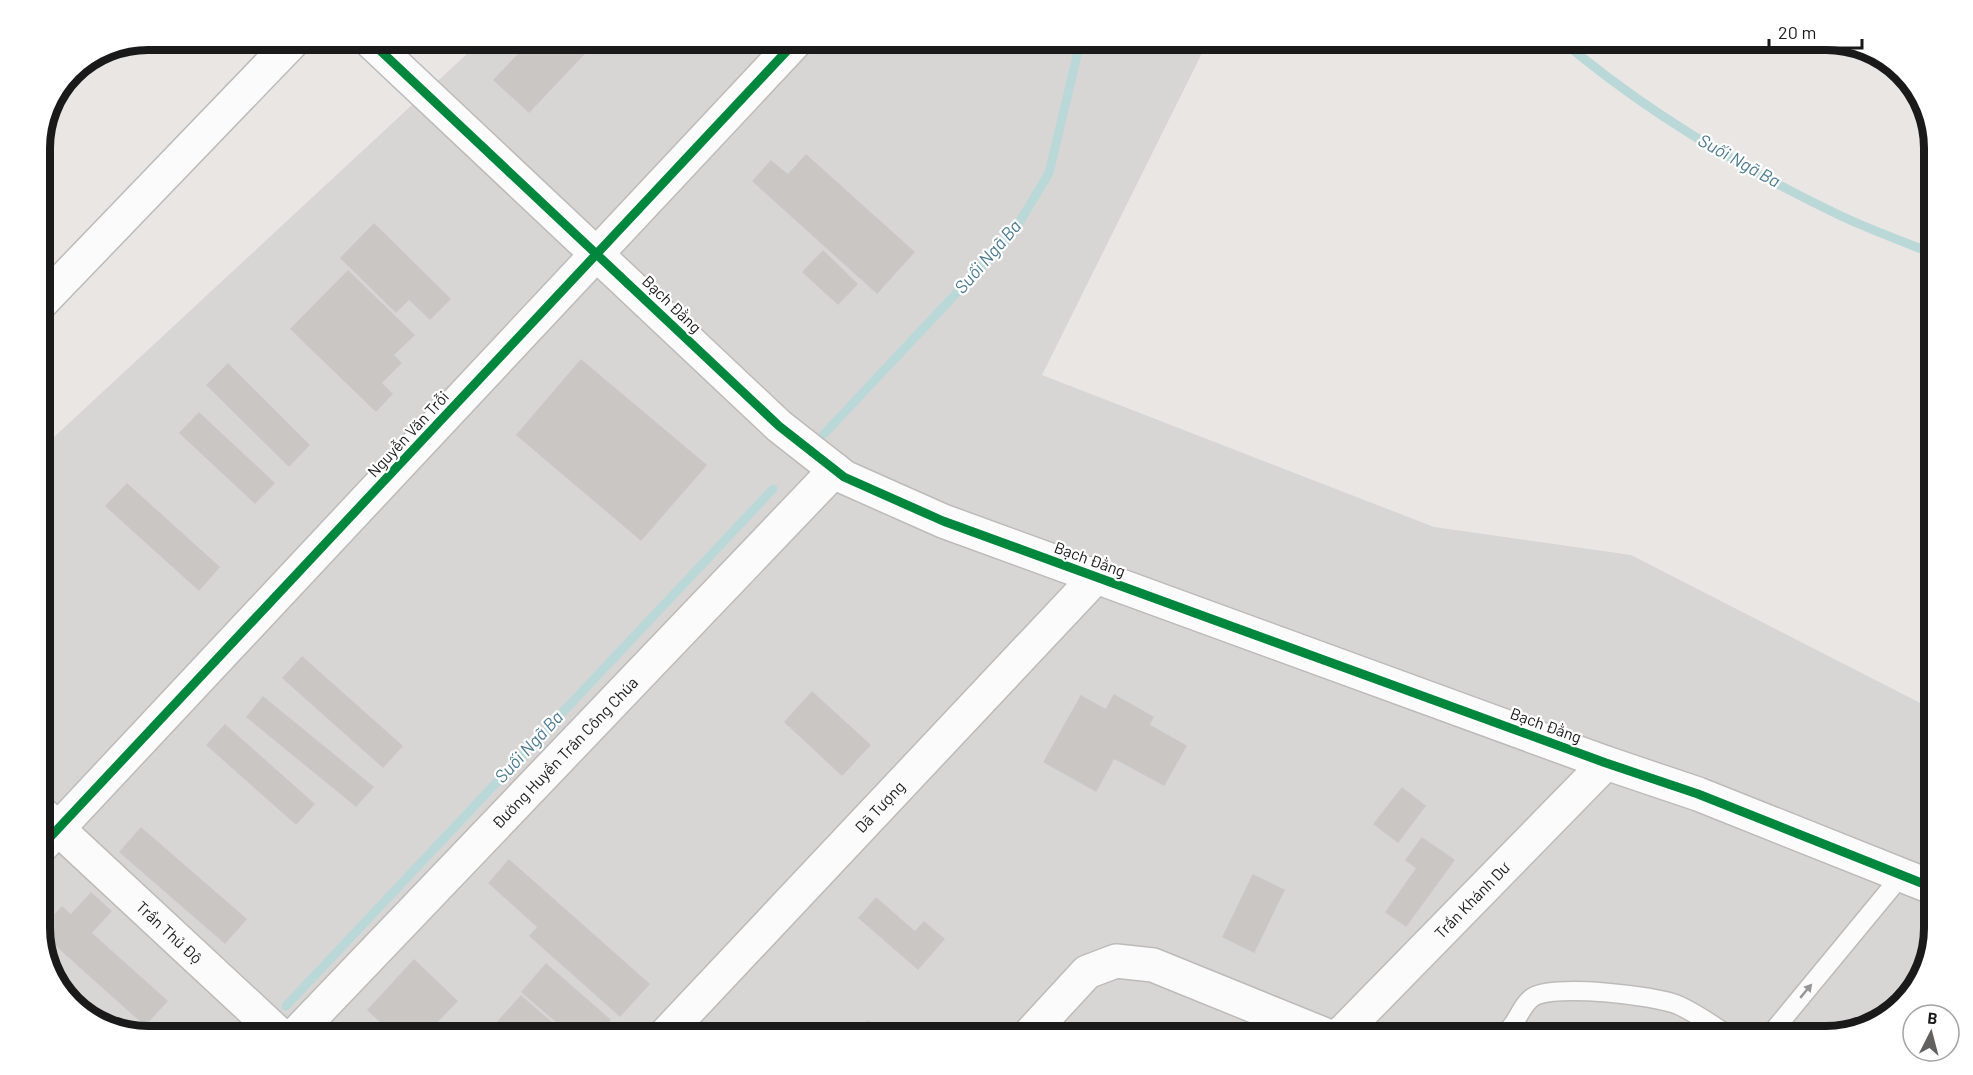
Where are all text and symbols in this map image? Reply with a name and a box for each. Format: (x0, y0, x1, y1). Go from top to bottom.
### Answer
scale bar (1769, 12, 1862, 50)
text: 20 m (1778, 21, 1816, 43)
water label: Suối Ngã Ba (1695, 129, 1784, 192)
water label: Suối Ngã Ba (949, 215, 1025, 298)
street label: Bạch Đằng (639, 271, 706, 336)
street label: Nguyễn Văn Trỗi (363, 387, 452, 481)
street label: Bạch Đằng (1052, 537, 1128, 580)
street label: Đường Huyền Trân Công Chúa (488, 672, 641, 832)
street label: Bạch Đằng (1508, 703, 1584, 746)
water label: Suối Ngã Ba (489, 706, 567, 787)
street label: Dã Tượng (851, 776, 908, 836)
street label: Trần Khánh Dư (1430, 857, 1513, 942)
street label: Trần Thủ Độ (133, 897, 207, 967)
one-way arrow (1800, 983, 1813, 999)
north arrow (1901, 1003, 1961, 1063)
text: B (1927, 1008, 1939, 1028)

